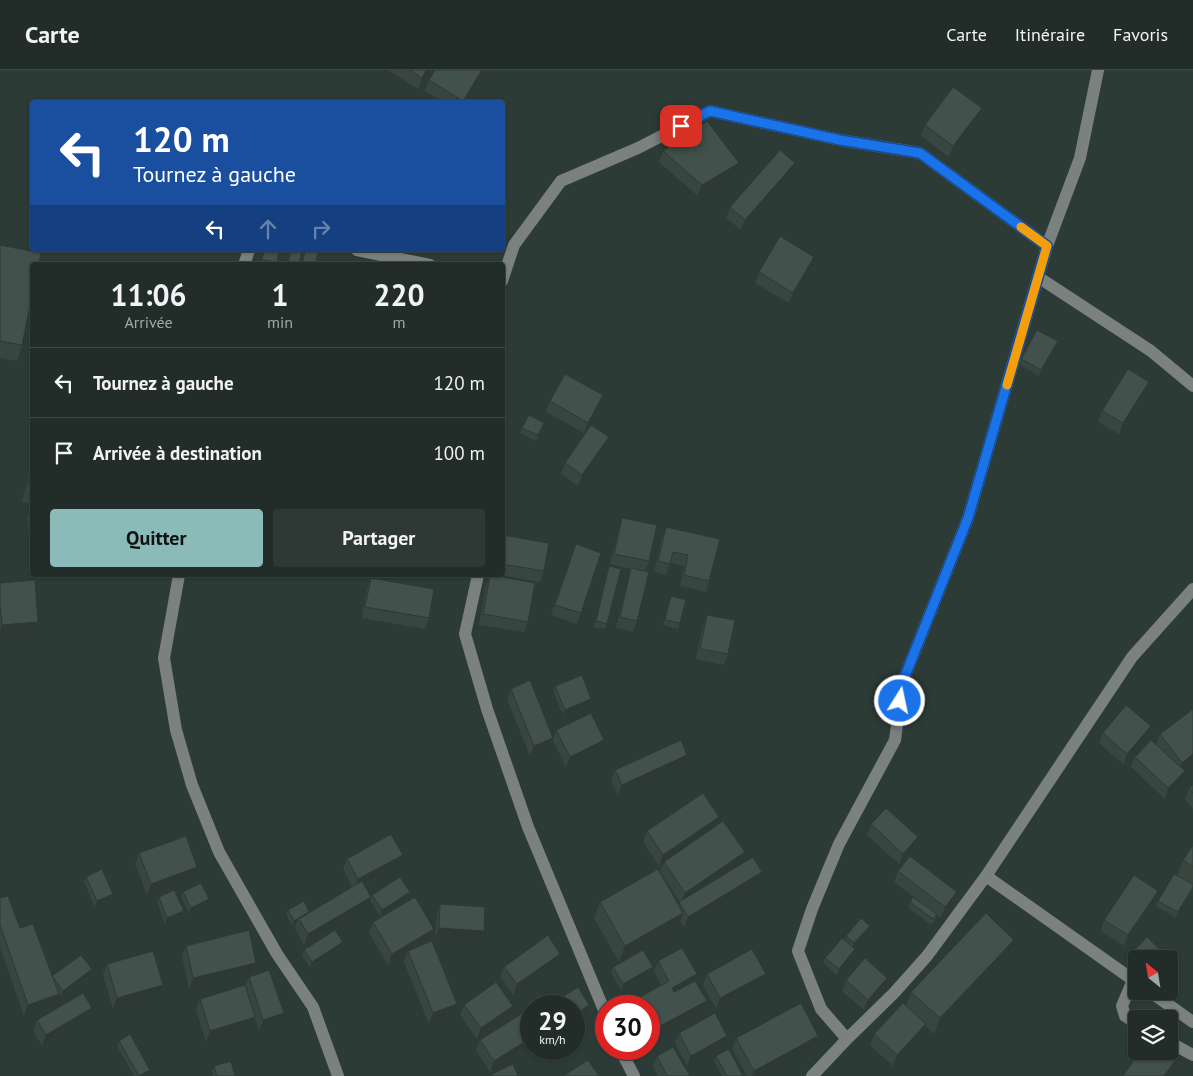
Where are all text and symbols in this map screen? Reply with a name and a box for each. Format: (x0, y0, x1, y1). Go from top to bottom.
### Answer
text: Carte (25, 19, 80, 50)
text: Carte (946, 23, 987, 46)
text: Itinéraire (1015, 23, 1085, 46)
text: Favoris (1113, 23, 1168, 46)
pin (660, 105, 702, 147)
icon: arrive (667, 112, 695, 140)
text: 120 m (133, 116, 230, 162)
icon: left (50, 120, 115, 185)
text: Tournez à gauche (133, 160, 296, 188)
icon: left (201, 215, 229, 243)
icon: ahead (254, 215, 282, 243)
icon: right (307, 215, 335, 243)
text: 11:06 (110, 275, 187, 314)
text: 1 (272, 275, 289, 314)
text: 220 (373, 275, 425, 314)
text: Arrivée (124, 312, 173, 332)
text: min (267, 312, 293, 332)
text: m (393, 312, 406, 332)
icon: left (50, 369, 78, 397)
text: Tournez à gauche (93, 371, 234, 395)
text: 120 m (433, 371, 485, 395)
icon: arrive (50, 439, 78, 467)
text: Arrivée à destination (93, 441, 262, 465)
text: 100 m (433, 441, 485, 465)
button: Quitter (50, 509, 263, 567)
button: Partager (273, 509, 485, 567)
position arrow (873, 674, 925, 726)
north arrow (1128, 950, 1178, 1000)
map controls (1128, 950, 1178, 1060)
speed limit sign: 30 (595, 995, 660, 1060)
text: 29 (538, 1005, 567, 1037)
button: layers (1128, 1010, 1178, 1060)
text: km/h (539, 1032, 566, 1047)

